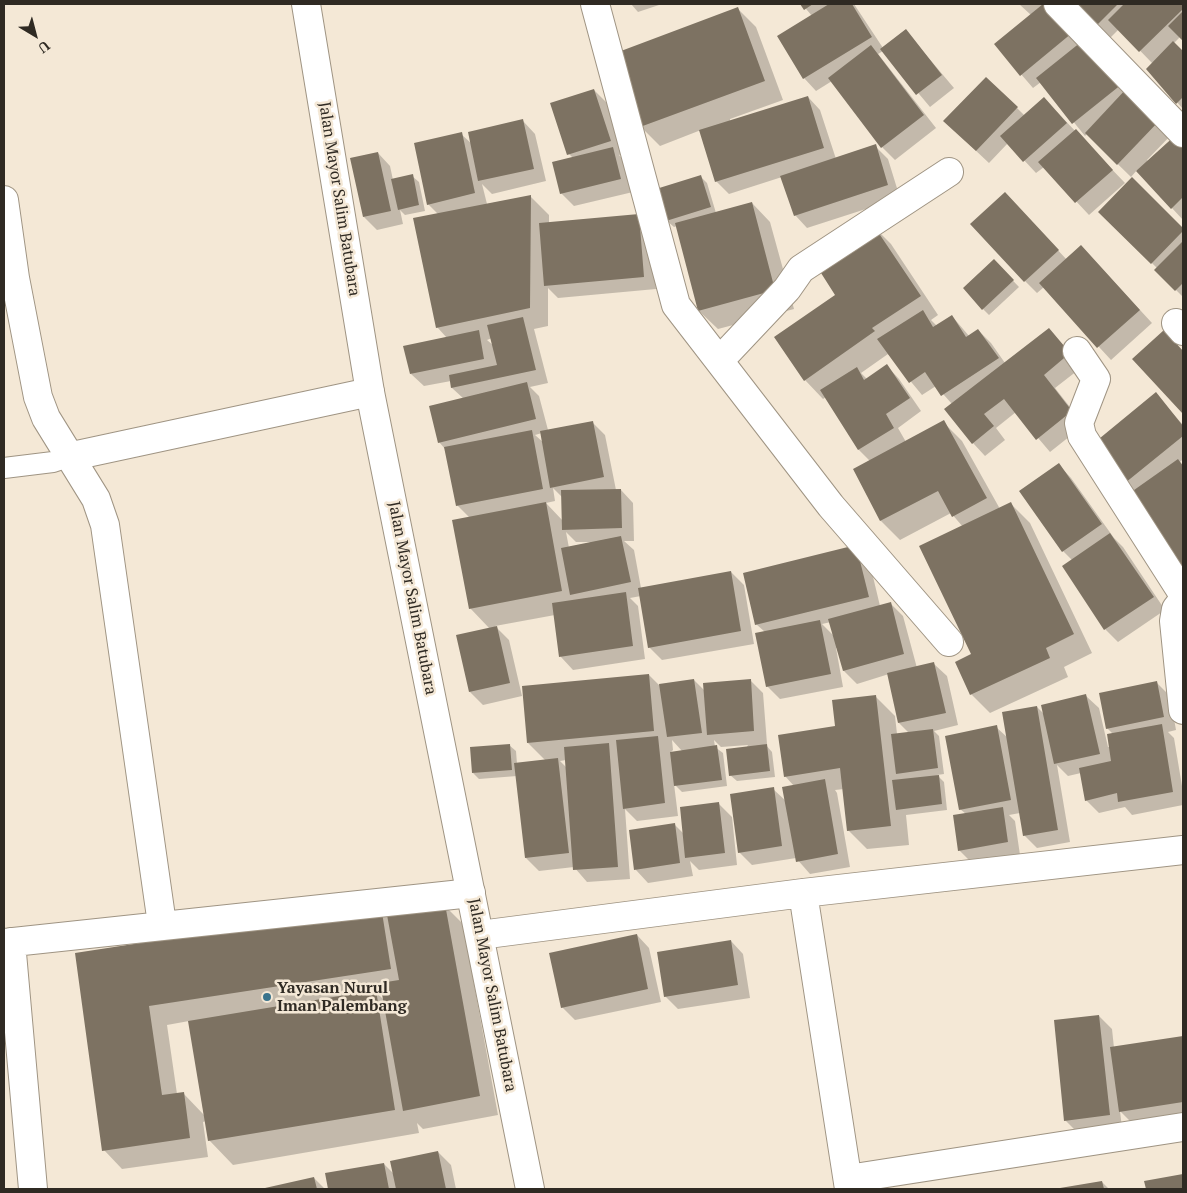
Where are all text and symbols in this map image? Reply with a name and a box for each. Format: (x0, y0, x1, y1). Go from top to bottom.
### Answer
north arrow (10, 10, 60, 60)
text: U (35, 37, 54, 58)
street label: Jalan Mayor Salim Batubara (314, 100, 364, 298)
street label: Jalan Mayor Salim Batubara (384, 500, 440, 696)
street label: Jalan Mayor Salim Batubara (464, 897, 520, 1093)
place label: Yayasan Nurul Iman Palembang (277, 978, 407, 1016)
marker: Yayasan Nurul Iman Palembang (261, 991, 273, 1003)

